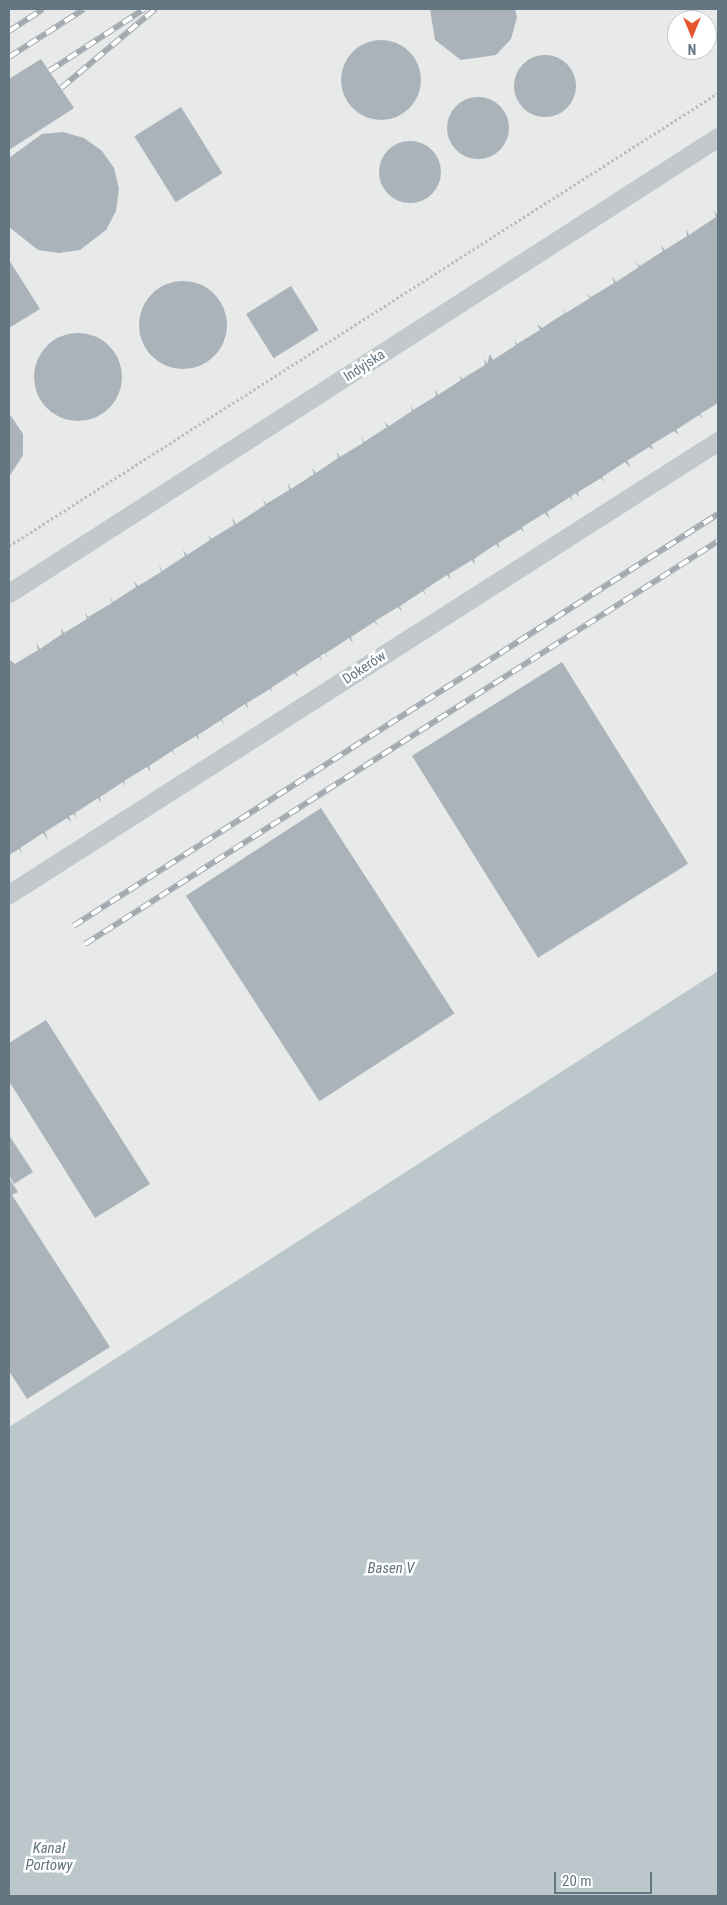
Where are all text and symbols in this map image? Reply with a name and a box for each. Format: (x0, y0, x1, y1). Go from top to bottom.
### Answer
north arrow (667, 10, 717, 60)
text: N (688, 41, 696, 57)
street label: Indyjska (340, 346, 388, 384)
street label: Dokerów (339, 647, 389, 687)
water label: Basen V (368, 1560, 414, 1578)
water label: Kanał Portowy (25, 1839, 73, 1874)
scale bar (557, 1862, 654, 1894)
text: 20 m (562, 1872, 592, 1890)

